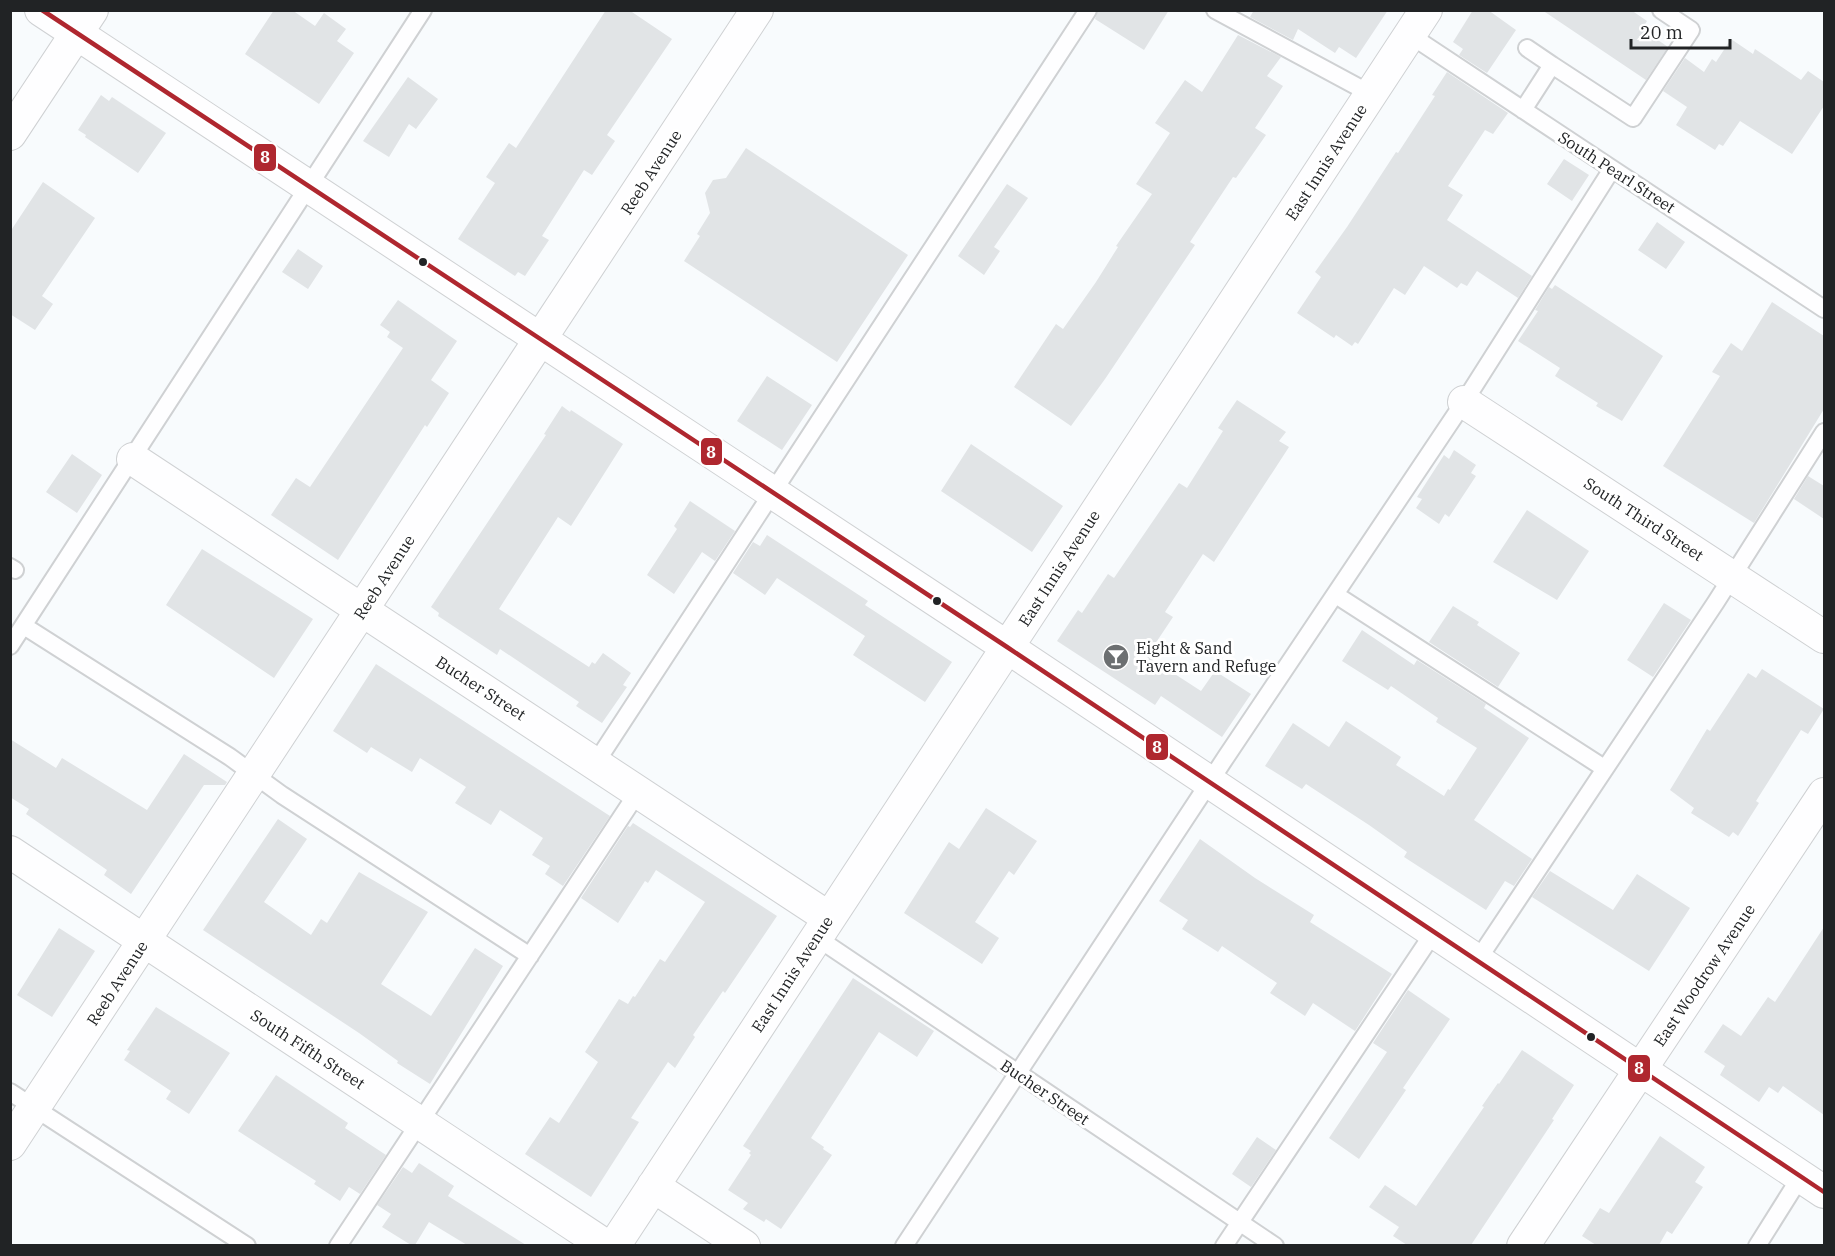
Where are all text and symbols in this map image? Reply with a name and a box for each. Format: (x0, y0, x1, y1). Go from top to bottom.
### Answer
scale bar (1631, 12, 1730, 50)
text: 20 m (1640, 21, 1683, 44)
street label: East Innis Avenue (1281, 100, 1371, 224)
street label: Reeb Avenue (616, 126, 686, 218)
street label: South Pearl Street (1555, 127, 1680, 217)
line badge: 8 (253, 143, 277, 172)
text: 8 (260, 147, 270, 167)
unlabelled marker (417, 256, 429, 268)
line badge: 8 (700, 437, 723, 466)
text: 8 (706, 442, 716, 462)
street label: South Third Street (1580, 473, 1708, 565)
street label: East Innis Avenue (1014, 506, 1104, 630)
street label: Reeb Avenue (349, 531, 419, 623)
unlabelled marker (931, 595, 943, 607)
place label: Eight & Sand Tavern and Refuge (1136, 638, 1276, 676)
bar icon: Eight & Sand Tavern and Refuge (1101, 642, 1131, 672)
street label: Bucher Street (432, 652, 530, 725)
line badge: 8 (1145, 733, 1169, 761)
text: 8 (1152, 737, 1162, 757)
street label: East Woodrow Avenue (1649, 900, 1759, 1050)
street label: East Innis Avenue (747, 912, 837, 1036)
street label: Reeb Avenue (82, 937, 152, 1029)
street label: South Fifth Street (247, 1005, 369, 1094)
unlabelled marker (1585, 1031, 1597, 1043)
line badge: 8 (1627, 1054, 1651, 1083)
street label: Bucher Street (997, 1055, 1094, 1129)
text: 8 (1634, 1058, 1644, 1078)

